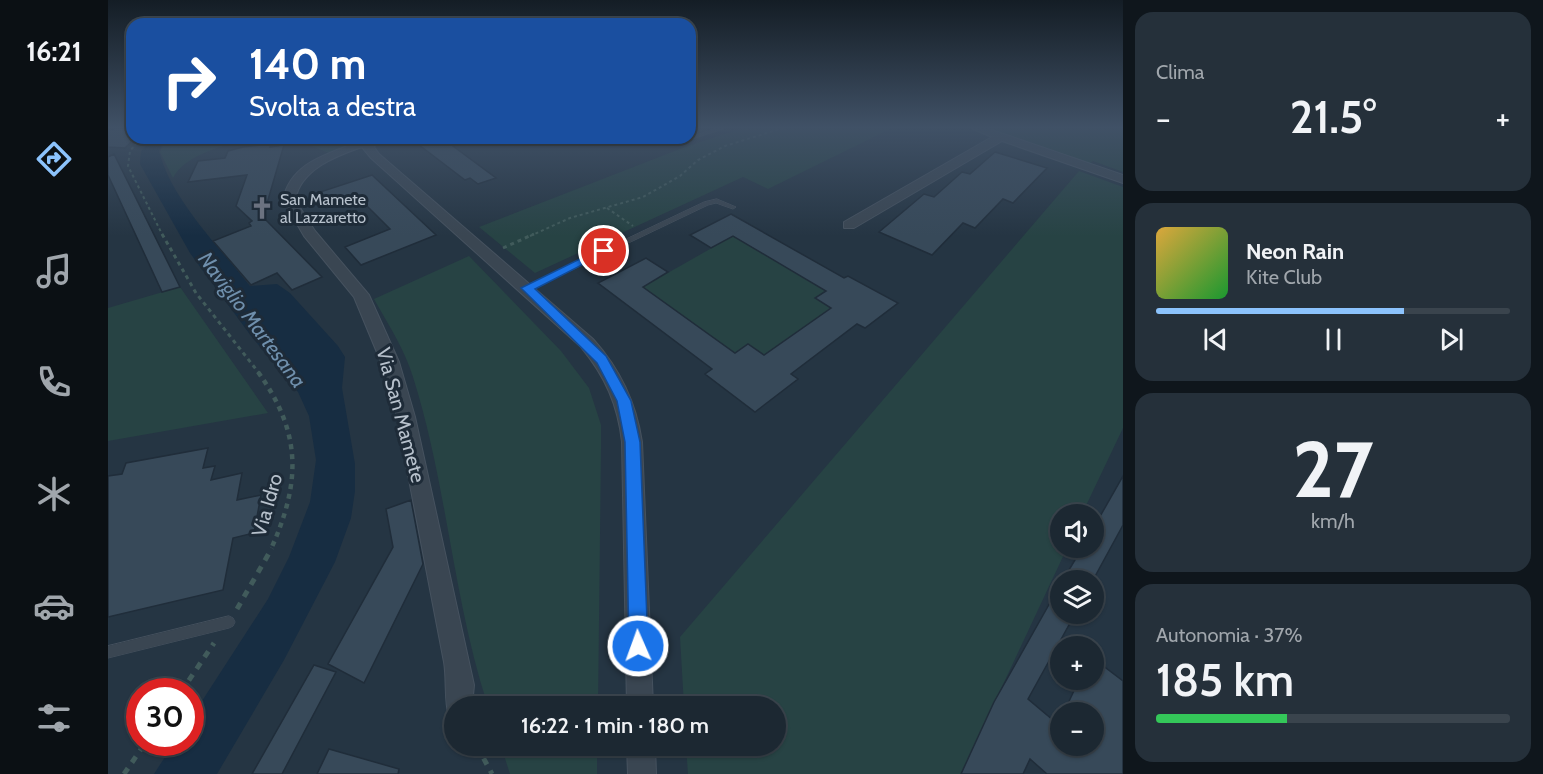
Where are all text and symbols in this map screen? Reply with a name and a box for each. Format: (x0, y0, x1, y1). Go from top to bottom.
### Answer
text: 16:21 (26, 35, 82, 68)
text: 140 m (249, 38, 366, 90)
icon: right (150, 42, 228, 120)
text: Clima (1156, 60, 1204, 84)
text: Svolta a destra (249, 90, 416, 123)
text: 21.5° (1290, 90, 1376, 144)
text: − (1156, 98, 1171, 138)
text: + (1495, 98, 1510, 138)
icon: directions (33, 138, 75, 180)
place label: San Mamete al Lazzaretto (280, 190, 366, 227)
church icon: San Mamete al Lazzaretto (249, 195, 275, 221)
pin (578, 225, 629, 276)
icon: arrive (587, 234, 620, 267)
text: Neon Rain (1246, 238, 1344, 265)
water label: Naviglio Martesana (193, 247, 312, 393)
icon: music (33, 250, 75, 292)
text: Kite Club (1246, 265, 1322, 289)
icon: previous (1199, 323, 1232, 356)
icon: pause (1317, 323, 1350, 356)
icon: next (1435, 323, 1468, 356)
street label: Via San Mamete (371, 345, 431, 485)
icon: phone (33, 361, 75, 403)
text: 27 (1292, 422, 1374, 517)
street label: Via Idro (247, 471, 287, 539)
icon: climate (33, 473, 75, 515)
map controls (1050, 504, 1104, 756)
button: sound (1050, 504, 1104, 558)
text: km/h (1311, 509, 1355, 533)
button: layers (1050, 570, 1104, 624)
icon: car (33, 585, 75, 627)
position arrow (606, 614, 670, 678)
text: Autonomia · 37% (1156, 623, 1302, 647)
button: + (1050, 636, 1104, 690)
text: 185 km (1156, 653, 1294, 707)
speed limit sign: 30 (126, 678, 204, 756)
icon: filters (33, 697, 75, 739)
button: − (1050, 702, 1104, 756)
text: 16:22 · 1 min · 180 m (521, 712, 709, 739)

